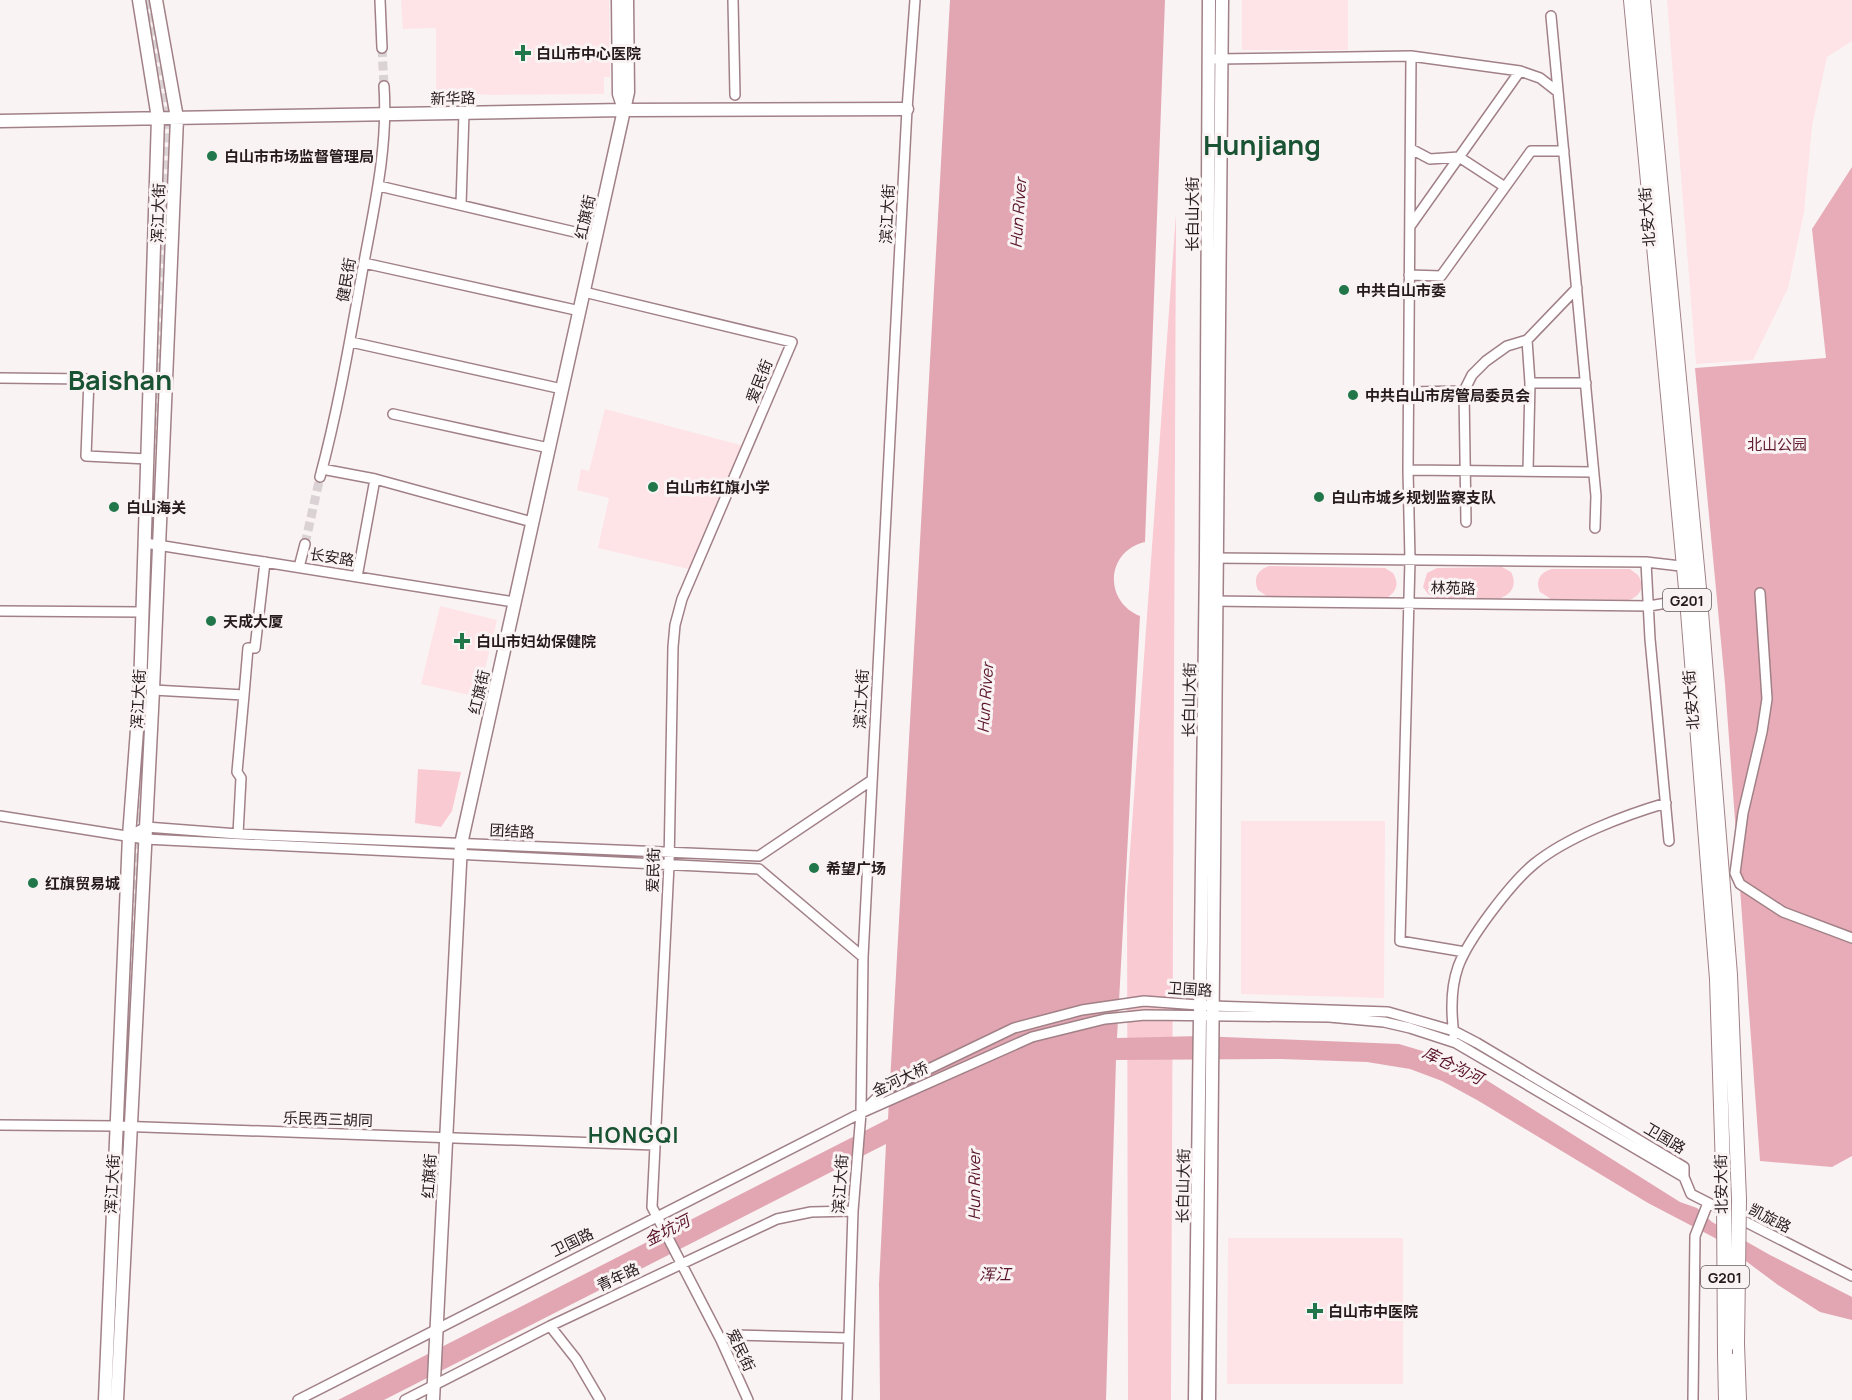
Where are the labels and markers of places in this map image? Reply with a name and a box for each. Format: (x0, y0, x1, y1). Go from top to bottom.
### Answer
place label: 白山市中心医院 (536, 43, 641, 64)
marker: 白山市中心医院 (514, 44, 532, 62)
place label: 白山市市场监督管理局 (224, 146, 374, 167)
marker: 白山市市场监督管理局 (205, 149, 219, 163)
place label: 中共白山市委 (1356, 280, 1446, 301)
marker: 中共白山市委 (1337, 283, 1351, 297)
place label: 中共白山市房管局委员会 (1365, 385, 1530, 406)
marker: 中共白山市房管局委员会 (1346, 388, 1360, 402)
place label: 白山市红旗小学 (665, 477, 770, 498)
marker: 白山市红旗小学 (646, 480, 660, 494)
place label: 白山市城乡规划监察支队 (1331, 487, 1496, 508)
marker: 白山市城乡规划监察支队 (1312, 490, 1326, 504)
place label: 白山海关 (126, 497, 186, 518)
marker: 白山海关 (107, 500, 121, 514)
place label: 天成大厦 (223, 611, 283, 632)
marker: 天成大厦 (204, 614, 218, 628)
place label: 白山市妇幼保健院 (476, 631, 596, 652)
marker: 白山市妇幼保健院 (453, 632, 471, 650)
place label: 希望广场 (826, 858, 886, 879)
marker: 希望广场 (807, 861, 821, 875)
place label: 红旗贸易城 (45, 873, 120, 894)
marker: 红旗贸易城 (26, 876, 40, 890)
place label: 白山市中医院 (1328, 1301, 1418, 1322)
marker: 白山市中医院 (1306, 1302, 1324, 1320)

